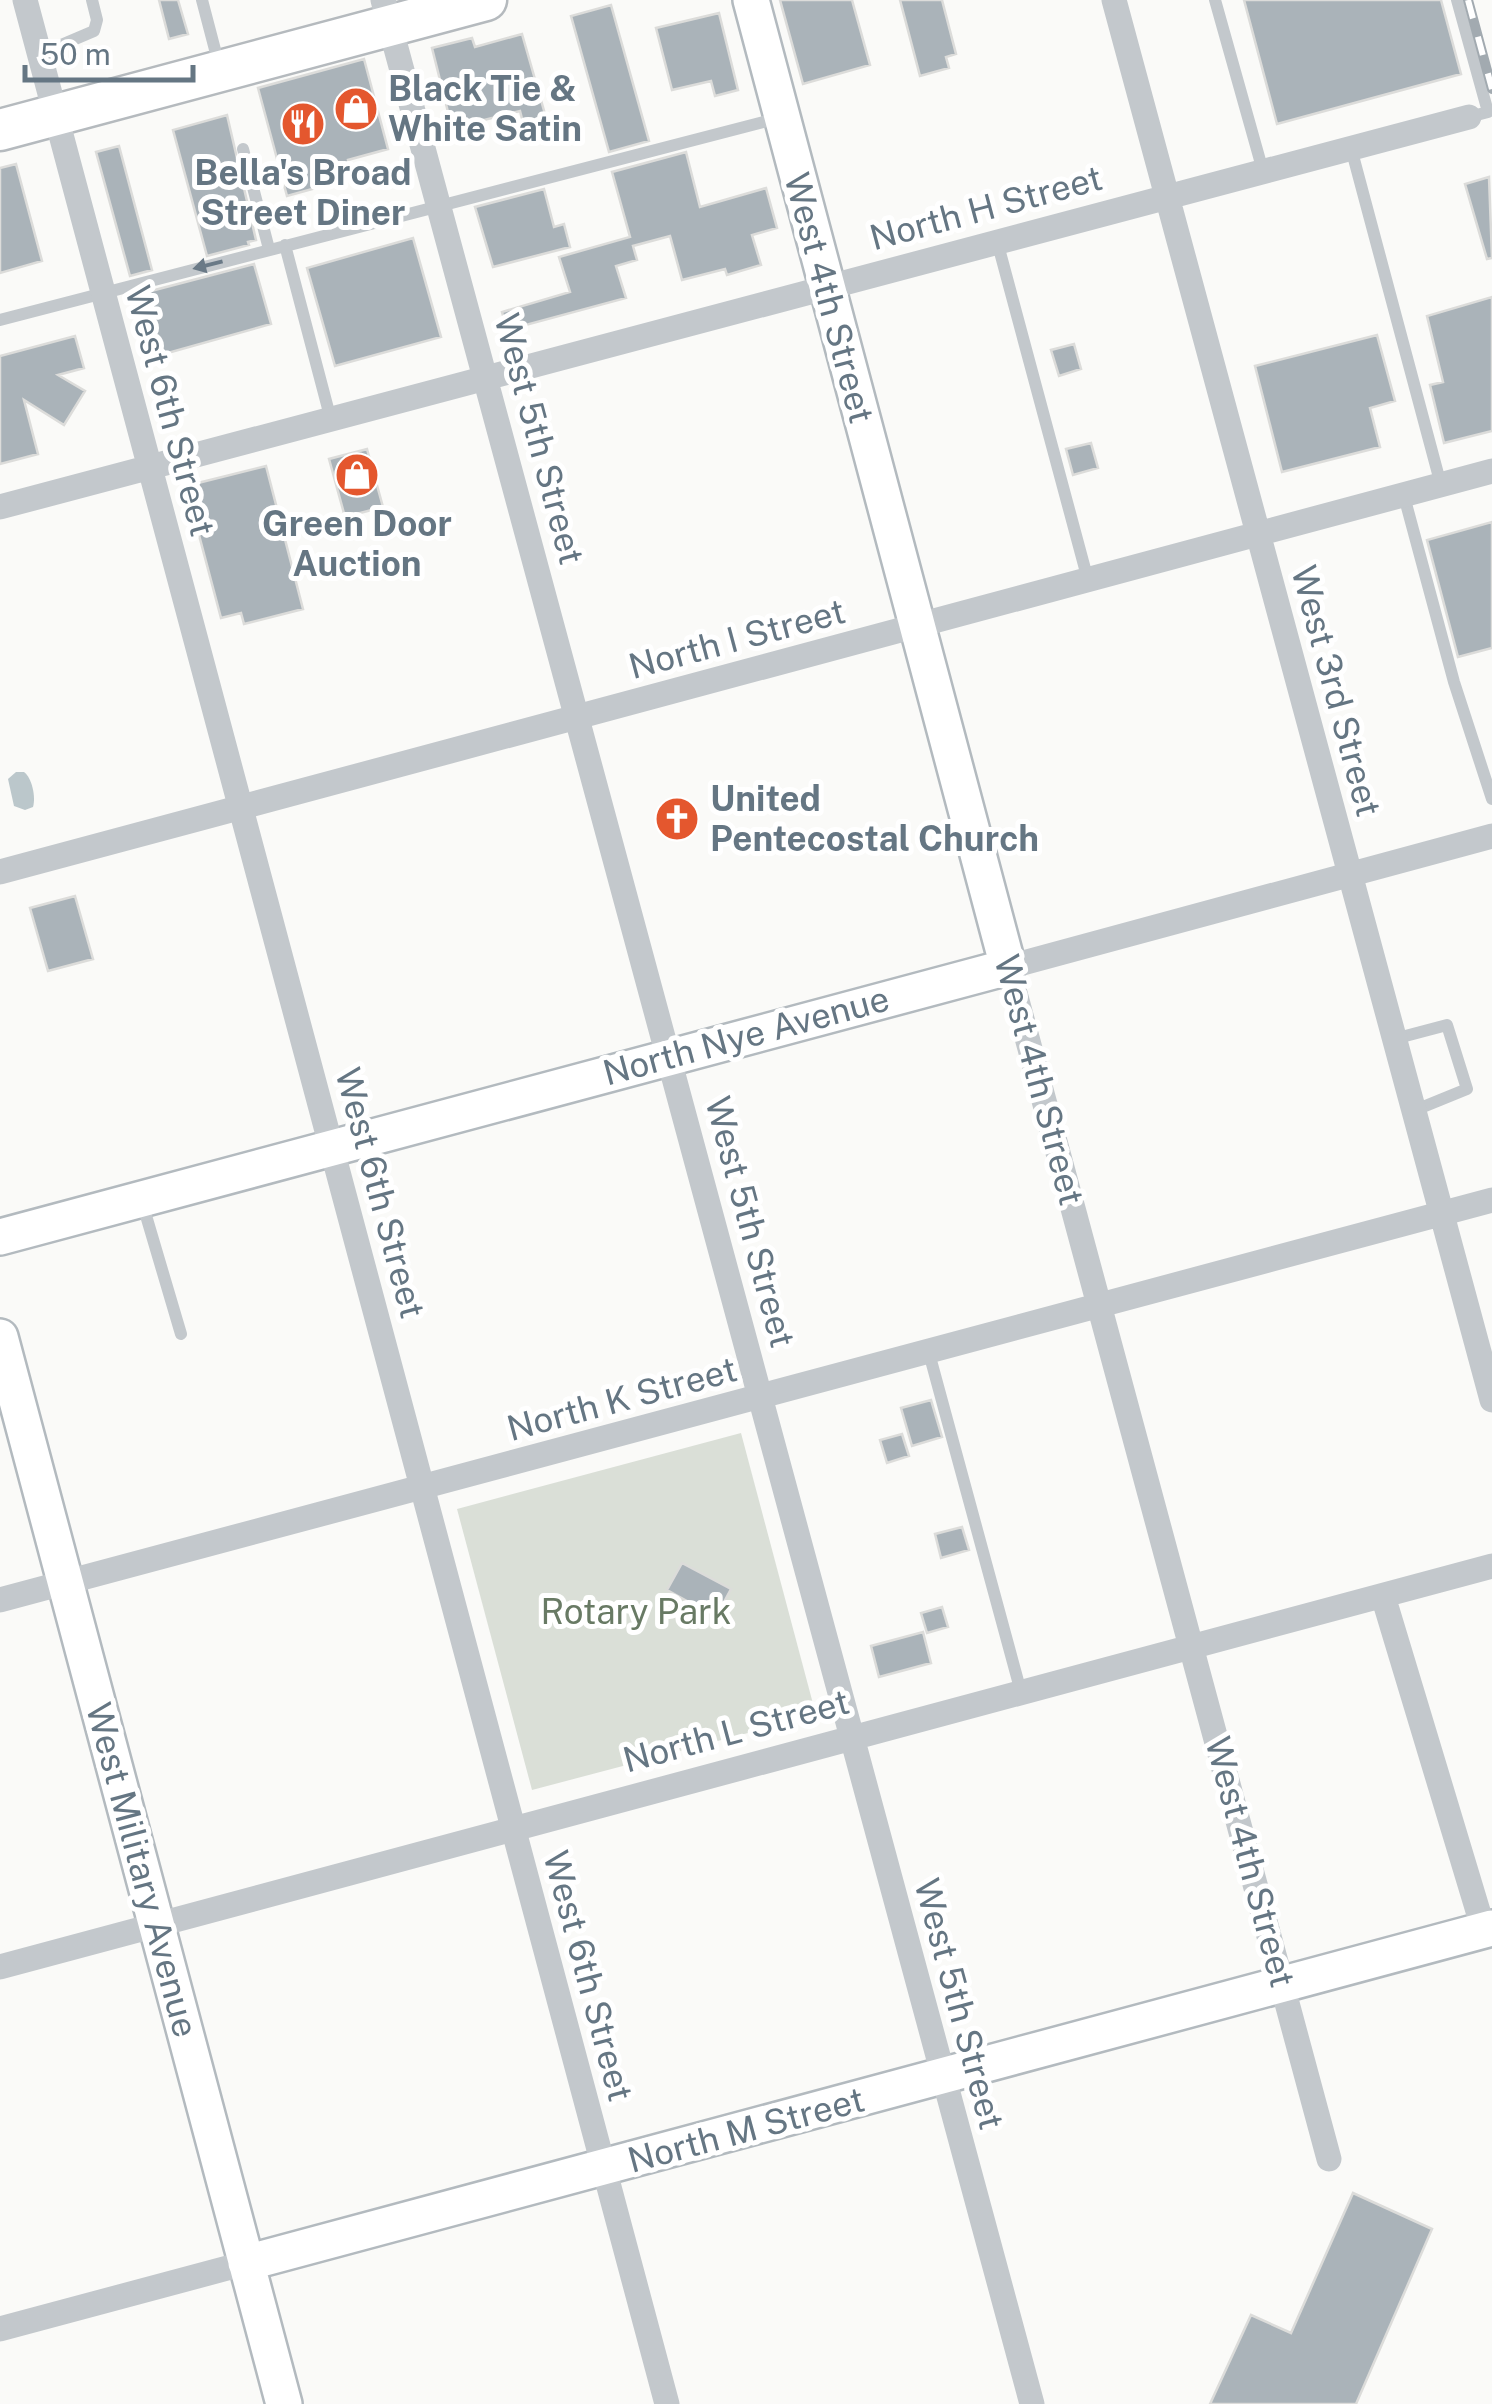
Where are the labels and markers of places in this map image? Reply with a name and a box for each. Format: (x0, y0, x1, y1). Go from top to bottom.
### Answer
place label: Black Tie & White Satin (388, 68, 582, 149)
shop icon: Black Tie & White Satin (333, 86, 379, 132)
restaurant icon: Bella's Broad Street Diner (280, 101, 326, 147)
place label: Bella's Broad Street Diner (194, 152, 412, 233)
shop icon: Green Door Auction (334, 452, 380, 498)
place label: Green Door Auction (262, 503, 452, 584)
place label: United Pentecostal Church (710, 778, 1039, 859)
church icon: United Pentecostal Church (654, 796, 700, 842)

